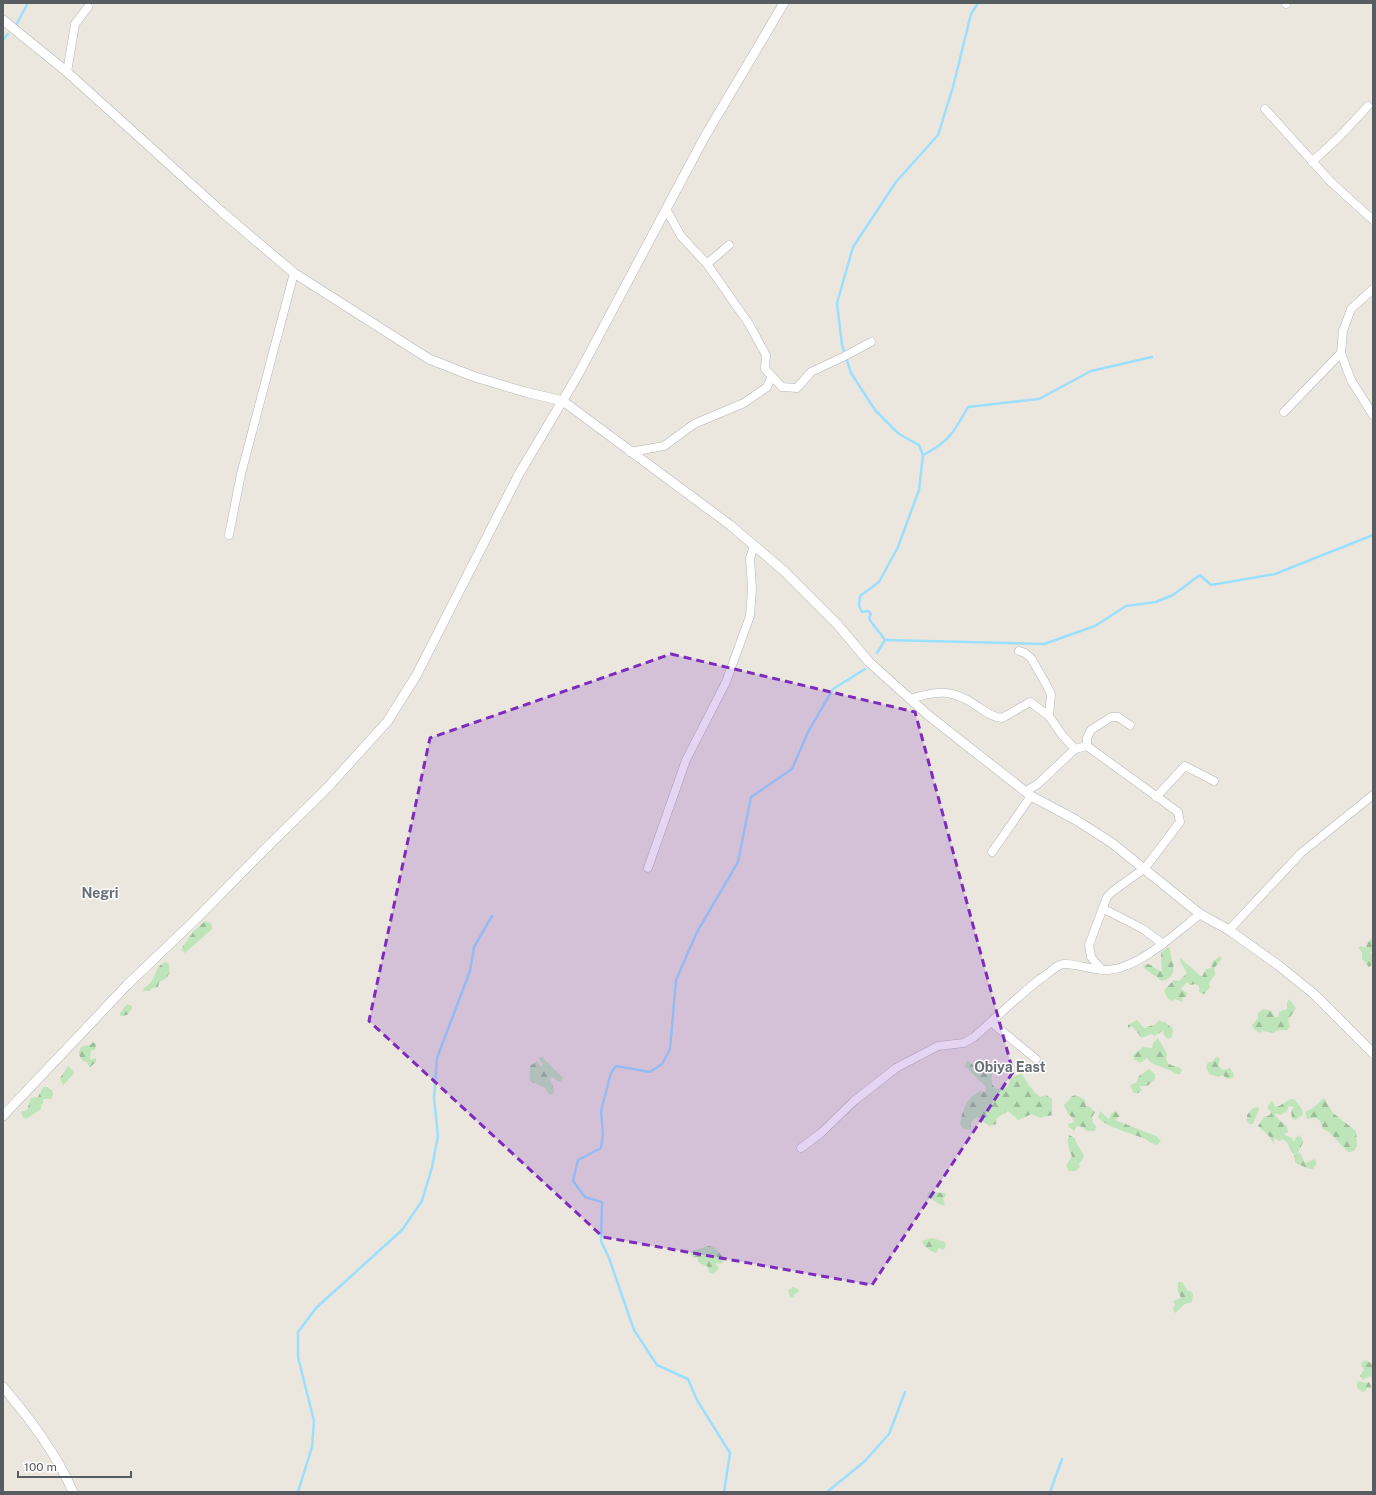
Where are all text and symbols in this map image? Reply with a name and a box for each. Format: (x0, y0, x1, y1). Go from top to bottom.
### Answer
district label: Negri (81, 885, 119, 901)
district label: Obiya East (974, 1059, 1046, 1075)
scale bar (18, 1453, 131, 1479)
text: 100 m (24, 1460, 57, 1474)

